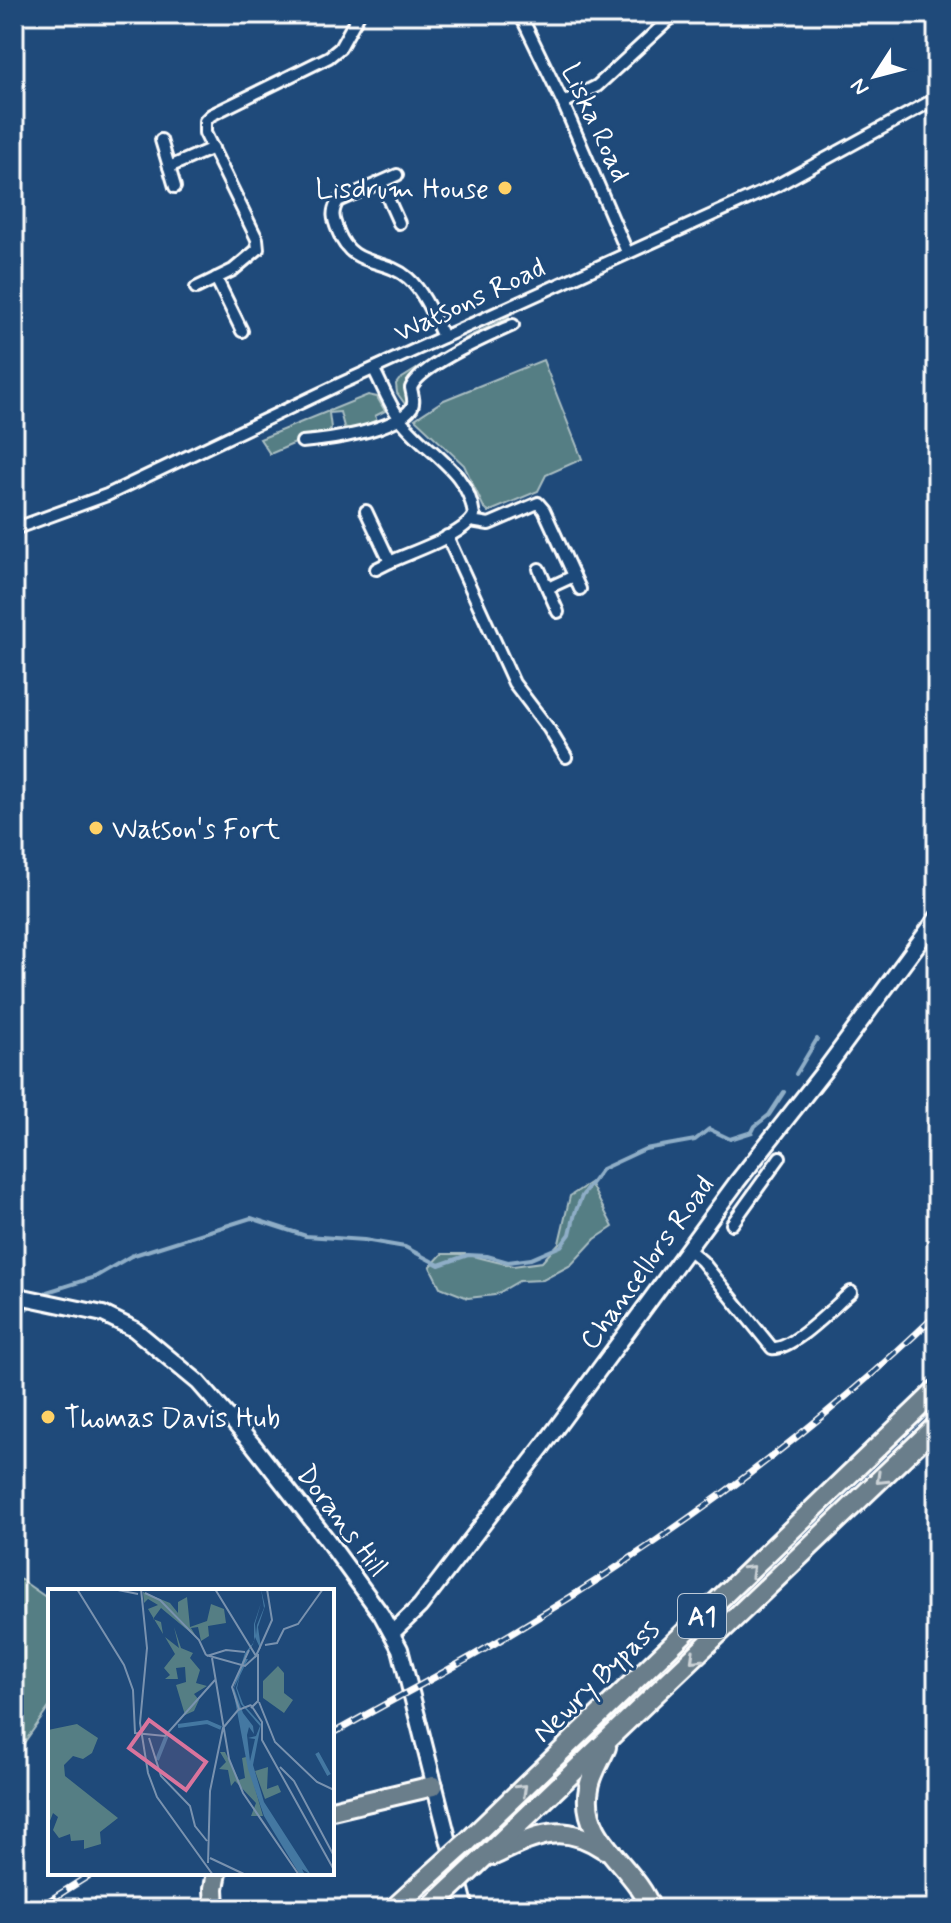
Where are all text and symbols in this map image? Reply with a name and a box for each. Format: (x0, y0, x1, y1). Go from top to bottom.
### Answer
north arrow (835, 36, 915, 116)
street label: Liska Road (551, 58, 638, 188)
text: N (845, 72, 876, 101)
place label: Lisdrum House (316, 172, 489, 209)
marker: Lisdrum House (496, 179, 514, 197)
street label: Watsons Road (388, 250, 552, 352)
place label: Watson's Fort (112, 812, 281, 849)
marker: Watson's Fort (87, 819, 105, 837)
street label: Chancellors Road (572, 1169, 724, 1358)
place label: Thomas Davis Hub (64, 1401, 280, 1438)
marker: Thomas Davis Hub (39, 1408, 57, 1426)
street label: Dorans Hill (287, 1458, 395, 1585)
one-way arrow (875, 1470, 890, 1484)
one-way arrow (741, 1565, 755, 1579)
inset map (48, 1589, 334, 1875)
road number: A1 (678, 1594, 726, 1638)
street label: Newry Bypass (525, 1612, 668, 1752)
one-way arrow (689, 1648, 704, 1662)
one-way arrow (513, 1784, 527, 1799)

